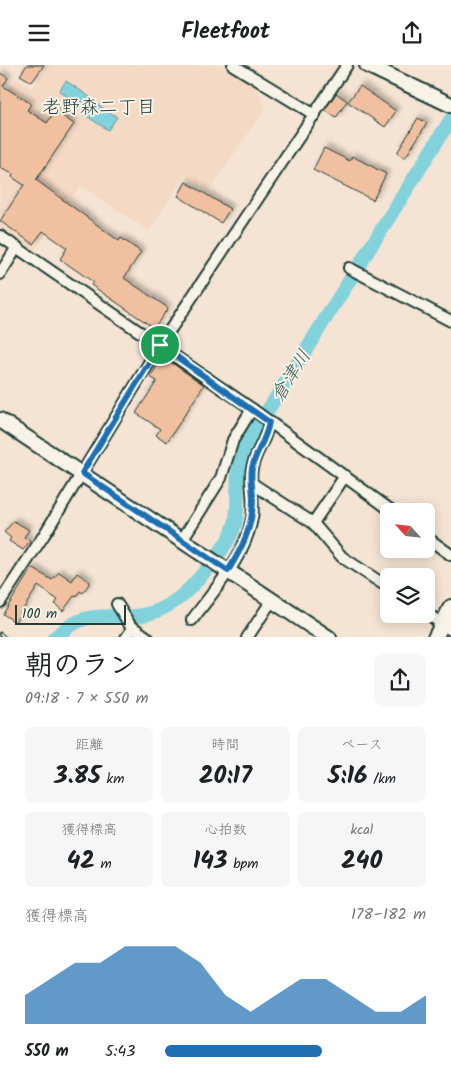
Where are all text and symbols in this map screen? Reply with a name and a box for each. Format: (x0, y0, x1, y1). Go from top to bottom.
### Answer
text: Fleetfoot (181, 15, 270, 50)
icon: menu (25, 19, 53, 47)
icon: share (398, 19, 426, 47)
district label: 老野森二丁目 (42, 93, 156, 123)
pin (139, 324, 181, 366)
icon: arrive (146, 331, 174, 359)
water label: 倉津川 (264, 344, 320, 408)
north arrow (380, 503, 435, 557)
map controls (380, 503, 435, 623)
button: layers (380, 568, 435, 623)
scale bar (15, 603, 126, 626)
text: 100 m (22, 603, 57, 625)
text: 朝のラン (25, 644, 137, 689)
button: share (374, 654, 426, 706)
text: 09:18 · 7 × 550 m (25, 686, 148, 711)
text: 距離 (75, 734, 103, 756)
text: 時間 (211, 734, 239, 756)
text: ペース (341, 734, 382, 756)
text: 3.85 (54, 756, 101, 796)
text: 20:17 (199, 756, 252, 796)
text: 5:16 (328, 756, 368, 796)
text: km (101, 768, 124, 790)
text: /km (368, 768, 396, 790)
text: 獲得標高 (61, 819, 117, 841)
text: 心拍数 (204, 819, 246, 841)
text: kcal (350, 819, 373, 841)
text: 42 (67, 841, 95, 881)
text: 143 (193, 841, 228, 881)
text: 240 (341, 841, 382, 881)
text: m (95, 853, 112, 875)
text: bpm (228, 853, 258, 875)
text: 178–182 m (351, 902, 426, 927)
text: 獲得標高 (25, 904, 89, 929)
text: 550 m (25, 1039, 69, 1064)
text: 5:43 (105, 1039, 135, 1064)

